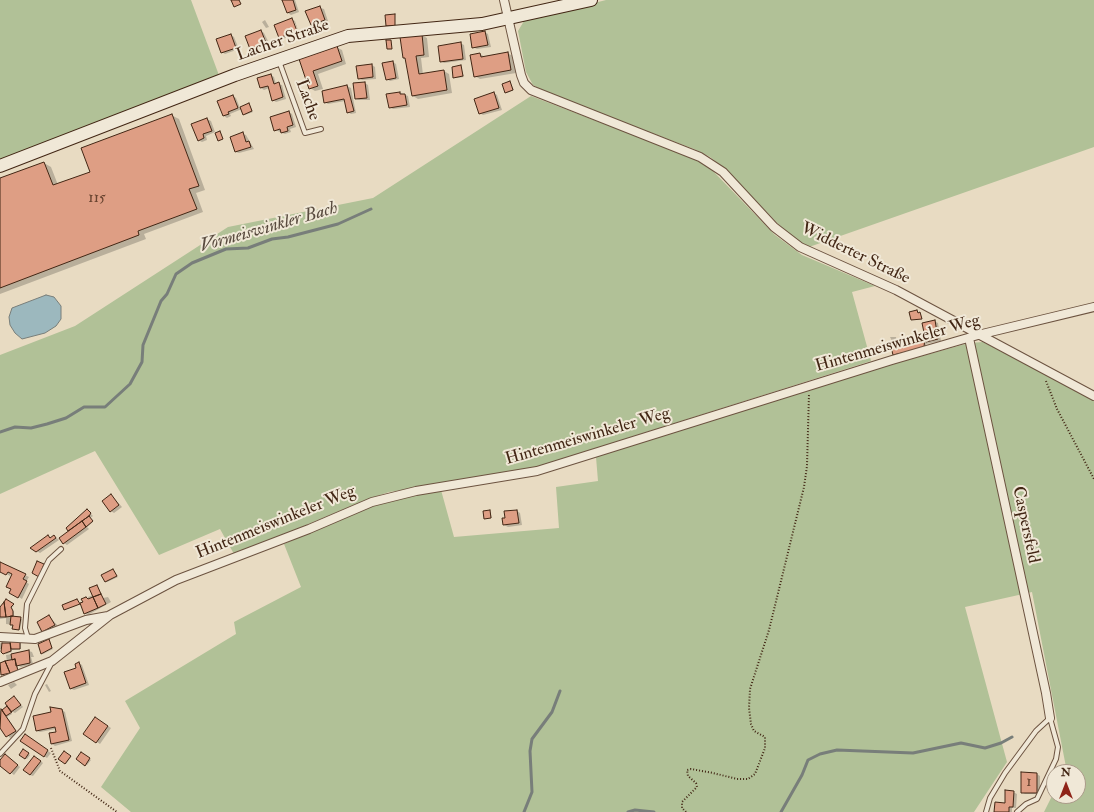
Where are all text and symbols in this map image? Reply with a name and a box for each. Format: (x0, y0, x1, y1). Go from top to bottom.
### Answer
street label: Lacher Straße (234, 16, 332, 66)
street label: Lache (290, 77, 324, 123)
house number: 115 (88, 190, 106, 208)
water label: Vormeiswinkler Bach (198, 198, 340, 258)
street label: Widderter Straße (797, 219, 913, 289)
street label: Hintenmeiswinkeler Weg (813, 311, 983, 377)
street label: Hintenmeiswinkeler Weg (503, 404, 673, 470)
street label: Hintenmeiswinkeler Weg (193, 482, 359, 564)
street label: Caspersfeld (1007, 485, 1043, 565)
north arrow (1046, 764, 1086, 804)
text: N (1061, 766, 1071, 779)
house number: 1 (1026, 774, 1032, 792)

